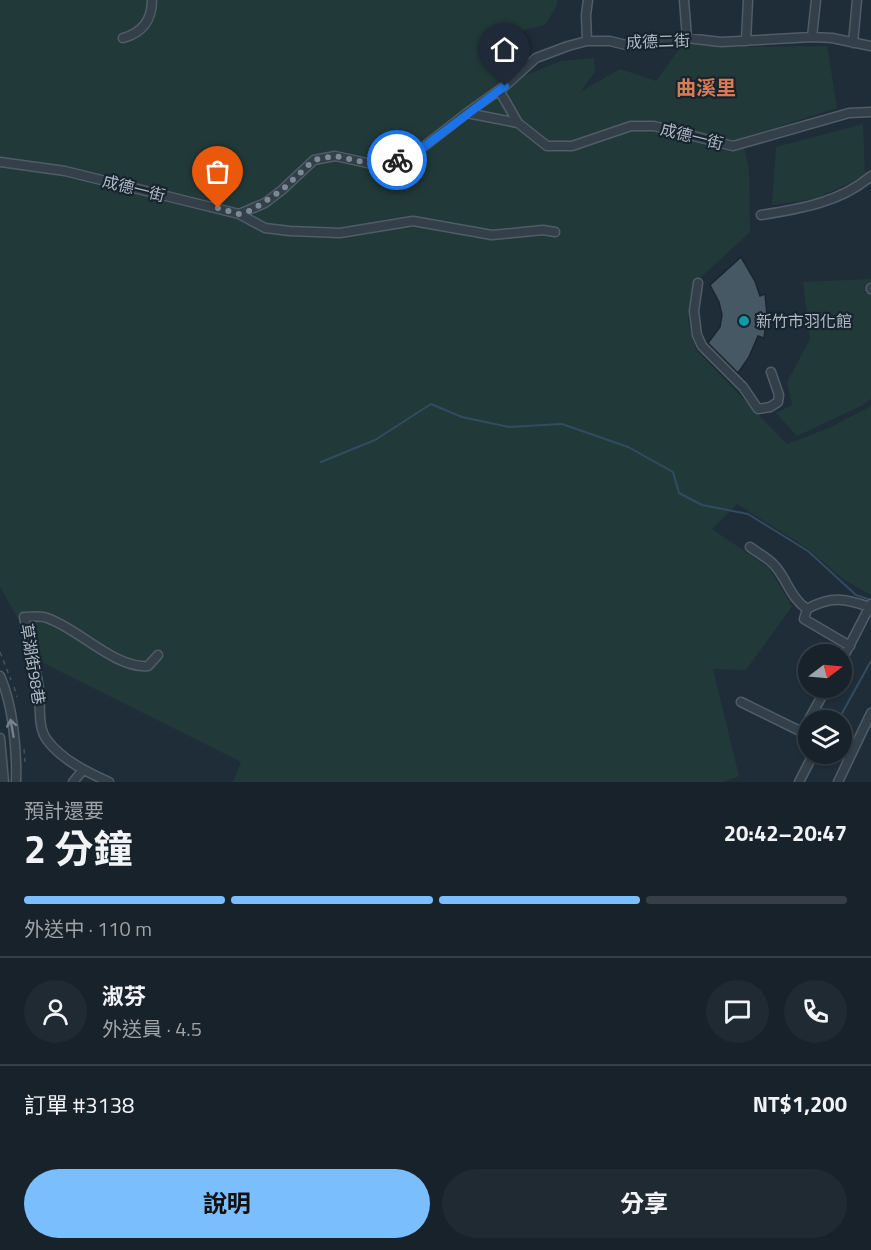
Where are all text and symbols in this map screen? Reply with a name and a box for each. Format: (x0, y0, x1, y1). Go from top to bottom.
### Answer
pin (479, 24, 530, 86)
street label: 成德二街 (626, 28, 690, 54)
icon: home (488, 33, 521, 66)
district label: 曲溪里 (676, 72, 736, 103)
street label: 成德一街 (658, 117, 726, 155)
courier (367, 130, 427, 190)
icon: bike (381, 144, 414, 177)
pin (192, 146, 243, 208)
icon: bag (201, 155, 234, 188)
street label: 成德一街 (100, 169, 168, 207)
place label: 新竹市羽化館 (756, 309, 852, 333)
marker: 新竹市羽化館 (737, 314, 751, 328)
street label: 草湖街98巷 (15, 622, 51, 706)
north arrow (798, 644, 852, 698)
map controls (798, 644, 852, 764)
button: layers (798, 710, 852, 764)
one-way arrow (7, 719, 18, 739)
text: 預計還要 (24, 795, 104, 826)
text: 20:42–20:47 (724, 816, 847, 850)
text: 2 分鐘 (24, 819, 132, 878)
text: 外送中 · 110 m (24, 913, 152, 944)
text: 淑芬 (102, 979, 146, 1013)
button: person (24, 980, 87, 1043)
button: chat (706, 980, 769, 1043)
button: phone (784, 980, 847, 1043)
text: 外送員 · 4.5 (102, 1013, 202, 1044)
text: NT$1,200 (753, 1087, 847, 1121)
text: 訂單 #3138 (24, 1088, 134, 1122)
button: 說明 (24, 1169, 430, 1238)
button: 分享 (442, 1169, 847, 1238)

